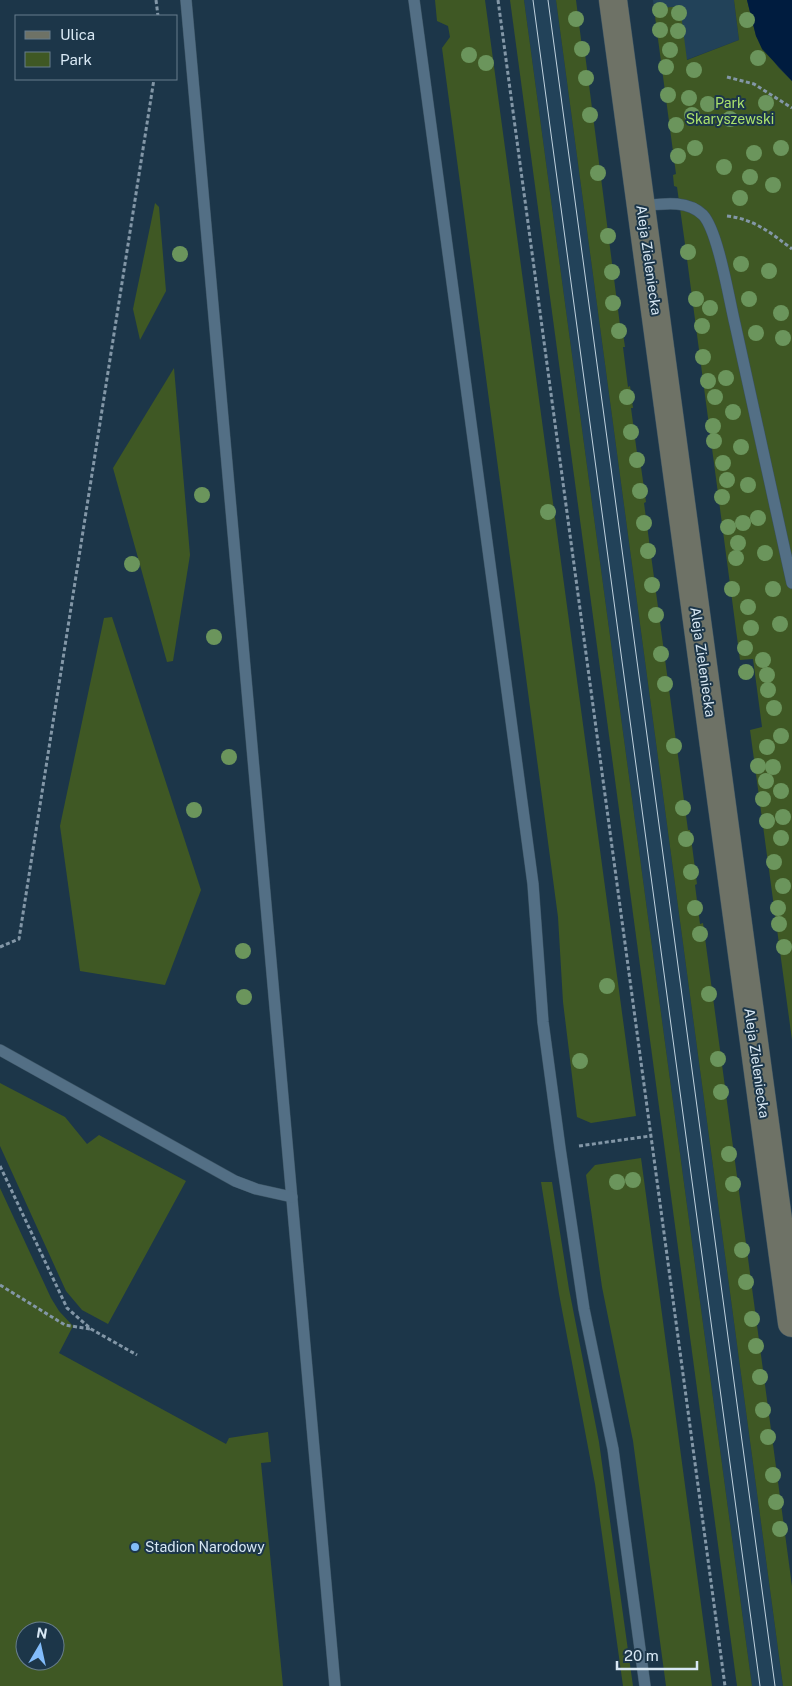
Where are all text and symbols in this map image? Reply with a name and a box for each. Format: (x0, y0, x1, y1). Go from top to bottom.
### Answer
legend (15, 15, 178, 80)
text: Ulica (60, 26, 95, 43)
text: Park (60, 51, 92, 68)
park label: Park Skaryszewski (686, 95, 774, 127)
street label: Aleja Zieleniecka (633, 204, 665, 316)
street label: Aleja Zieleniecka (687, 606, 719, 718)
street label: Aleja Zieleniecka (741, 1007, 773, 1119)
place label: Stadion Narodowy (145, 1539, 265, 1555)
marker: Stadion Narodowy (129, 1541, 141, 1553)
north arrow (15, 1621, 65, 1671)
text: N (35, 1624, 49, 1642)
scale bar (617, 1638, 697, 1670)
text: 20 m (624, 1647, 659, 1664)

